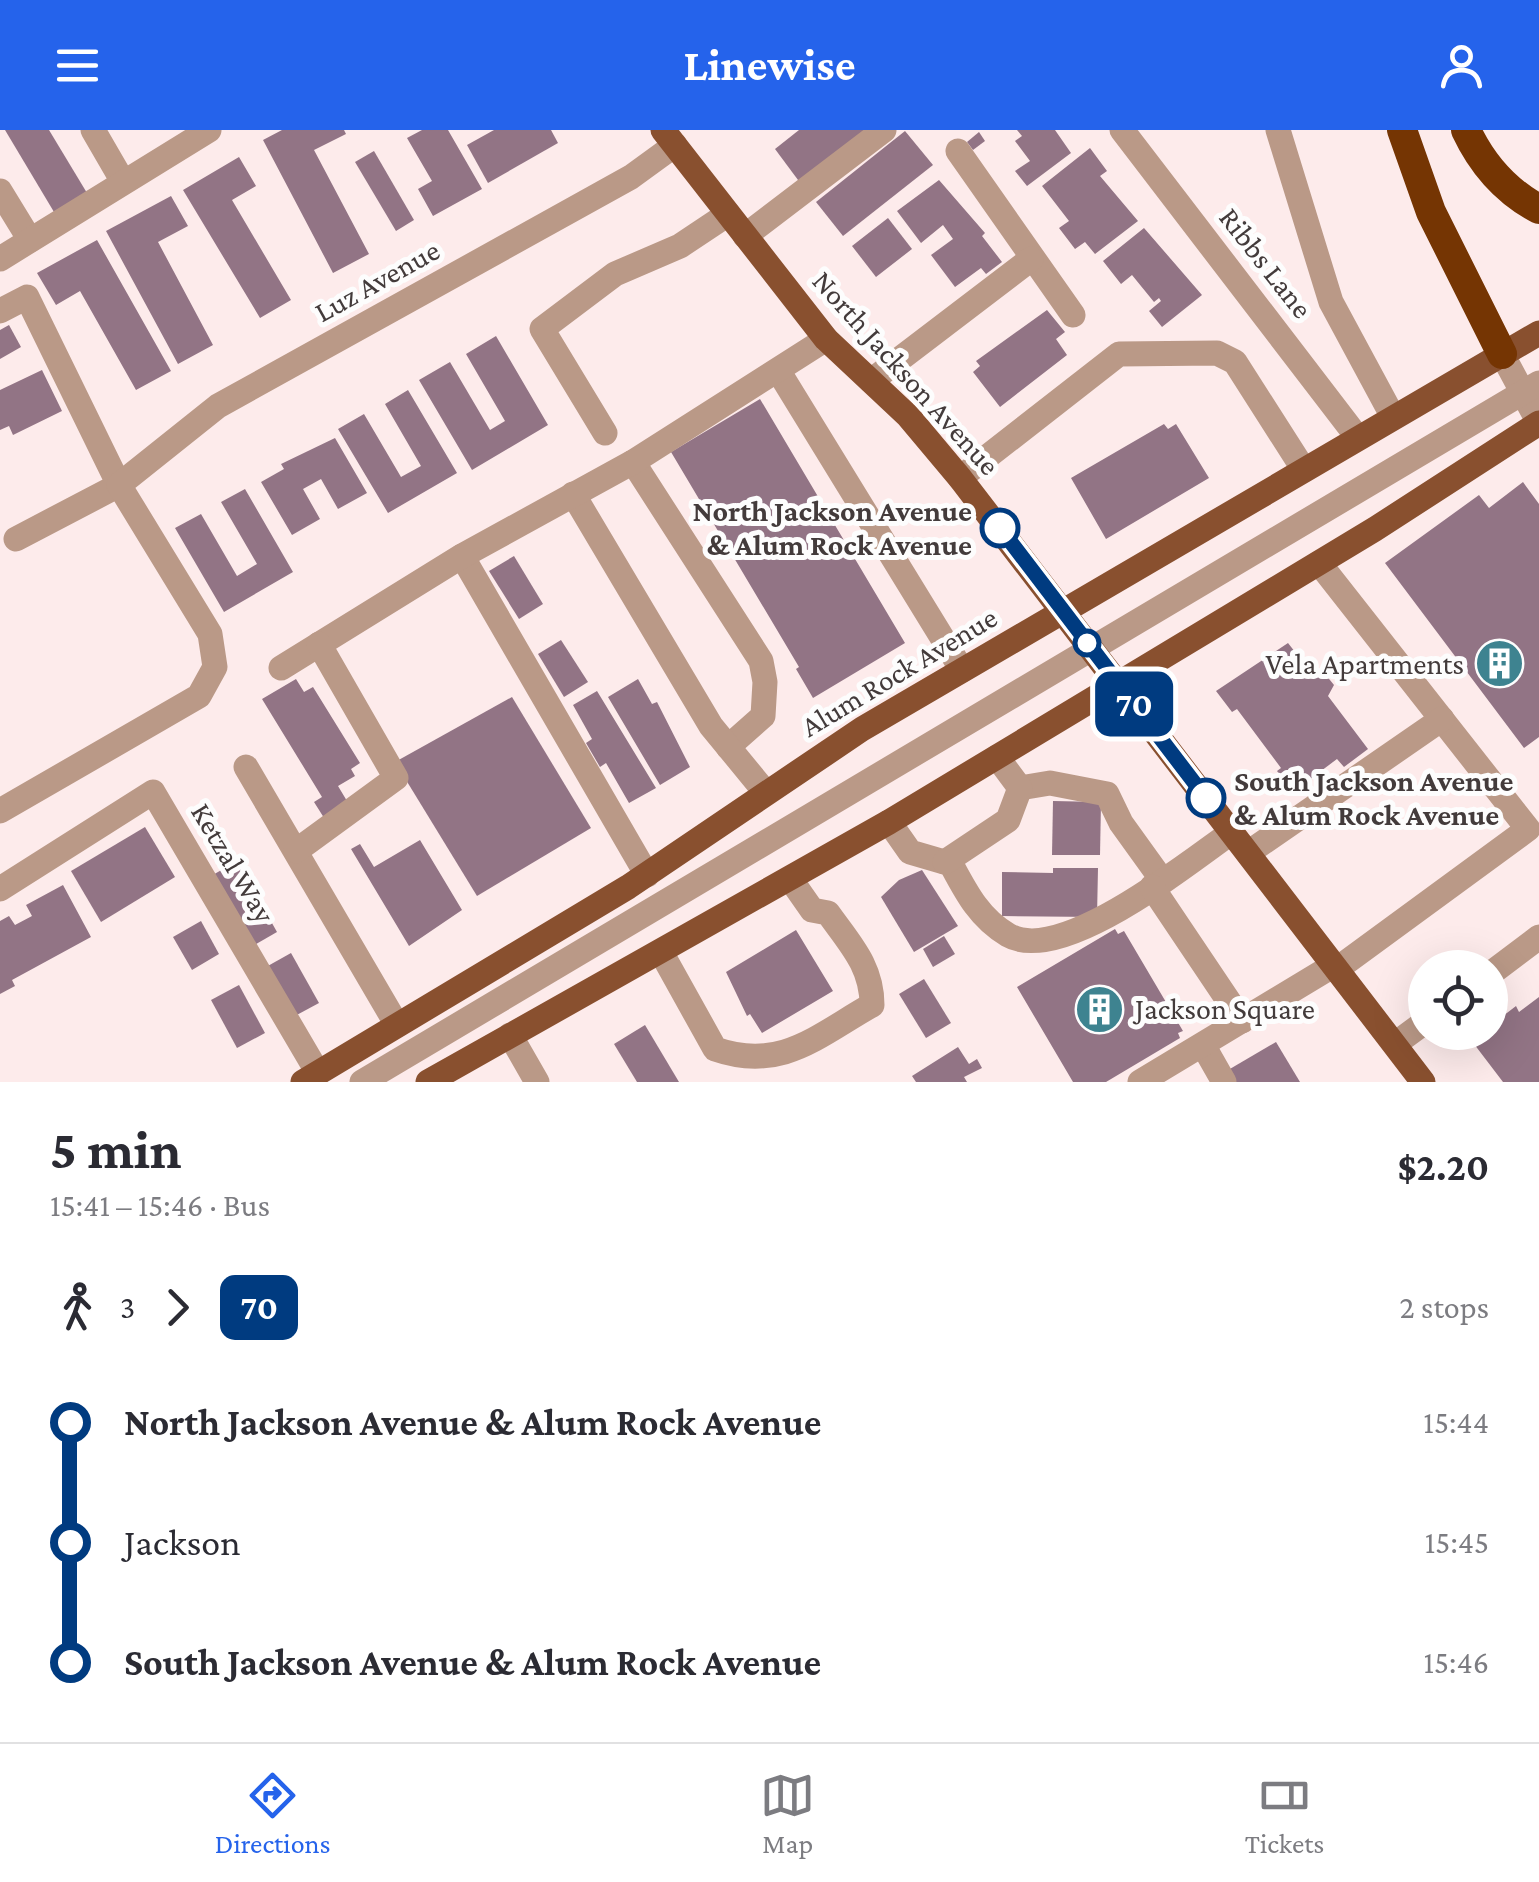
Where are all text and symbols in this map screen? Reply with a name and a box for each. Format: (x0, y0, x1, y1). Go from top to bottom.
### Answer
icon: menu (50, 38, 105, 93)
icon: person (1434, 38, 1489, 93)
text: Linewise (683, 40, 856, 90)
street label: Ribbs Lane (1213, 201, 1320, 324)
street label: Luz Avenue (309, 233, 445, 328)
street label: North Jackson Avenue (806, 264, 1007, 481)
place label: North Jackson Avenue & Alum Rock Avenue (693, 494, 972, 561)
marker: North Jackson Avenue & Alum Rock Avenue (981, 509, 1019, 547)
street label: Alum Rock Avenue (795, 600, 1003, 743)
unlabelled marker (1074, 630, 1100, 656)
building icon: Vela Apartments (1473, 638, 1525, 690)
place label: Vela Apartments (1265, 647, 1464, 681)
line badge: 70 (1089, 672, 1179, 736)
text: 70 (1115, 685, 1153, 724)
place label: South Jackson Avenue & Alum Rock Avenue (1234, 764, 1513, 831)
marker: South Jackson Avenue & Alum Rock Avenue (1187, 779, 1225, 817)
street label: Ketzal Way (184, 797, 282, 929)
map controls (1408, 950, 1508, 1050)
button: locate (1408, 950, 1508, 1050)
building icon: Jackson Square (1074, 983, 1126, 1035)
place label: Jackson Square (1132, 992, 1315, 1026)
text: 5 min (50, 1119, 182, 1180)
text: $2.20 (1398, 1146, 1489, 1188)
text: 15:41 – 15:46 · Bus (50, 1187, 270, 1223)
icon: walk (50, 1280, 105, 1335)
icon: forward (150, 1280, 205, 1335)
text: 70 (240, 1288, 278, 1327)
text: 3 (120, 1289, 135, 1325)
text: 2 stops (1400, 1289, 1489, 1325)
text: North Jackson Avenue & Alum Rock Avenue (124, 1401, 821, 1443)
text: 15:44 (1423, 1404, 1489, 1440)
text: Jackson (124, 1521, 241, 1563)
text: 15:45 (1425, 1524, 1489, 1560)
text: South Jackson Avenue & Alum Rock Avenue (124, 1641, 821, 1683)
text: 15:46 (1423, 1644, 1489, 1680)
tab: Directions (215, 1768, 331, 1859)
tab: Map (760, 1768, 815, 1859)
tab: Tickets (1245, 1768, 1324, 1859)

